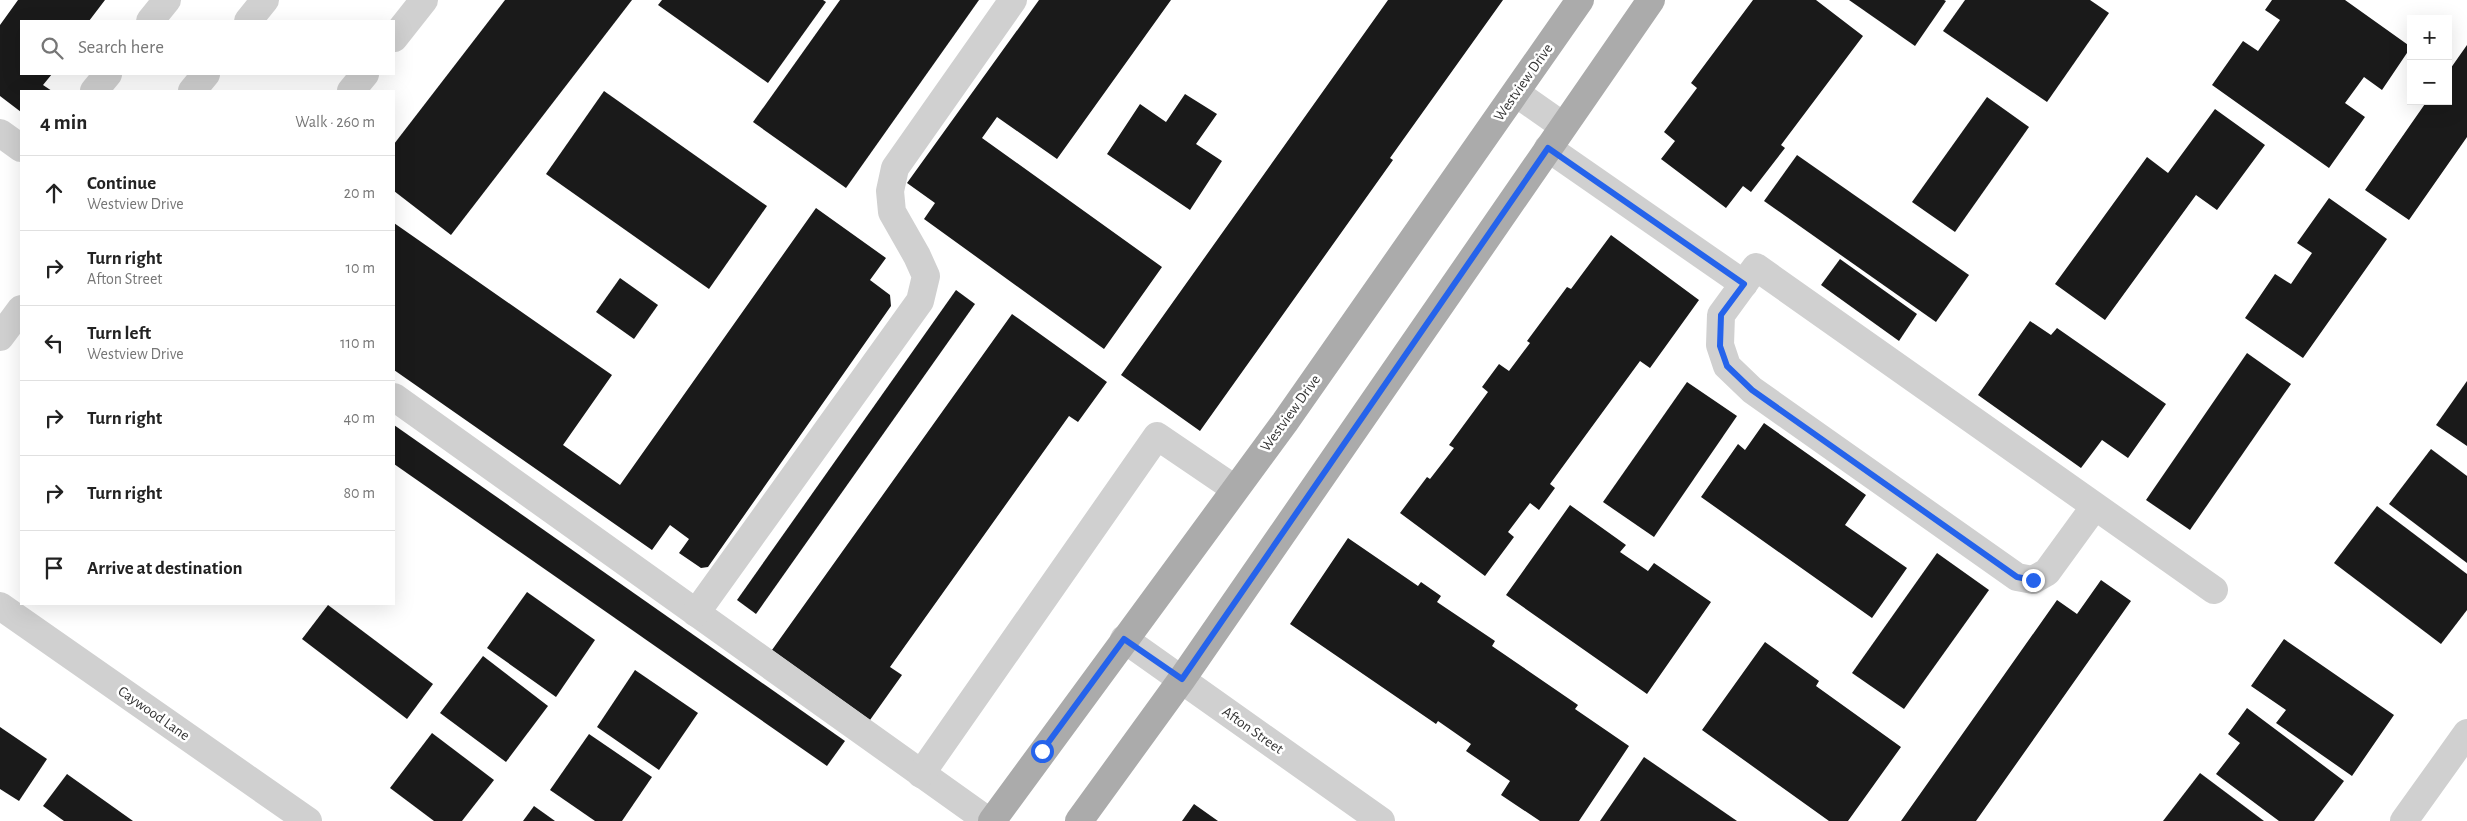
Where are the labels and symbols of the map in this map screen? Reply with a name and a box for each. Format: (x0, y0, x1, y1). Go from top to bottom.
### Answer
street label: Westview Drive (1491, 41, 1556, 124)
street label: Westview Drive (1258, 372, 1323, 454)
route end (2022, 569, 2045, 592)
street label: Caywood Lane (115, 683, 192, 744)
street label: Afton Street (1219, 704, 1286, 757)
route start (1031, 740, 1054, 763)

